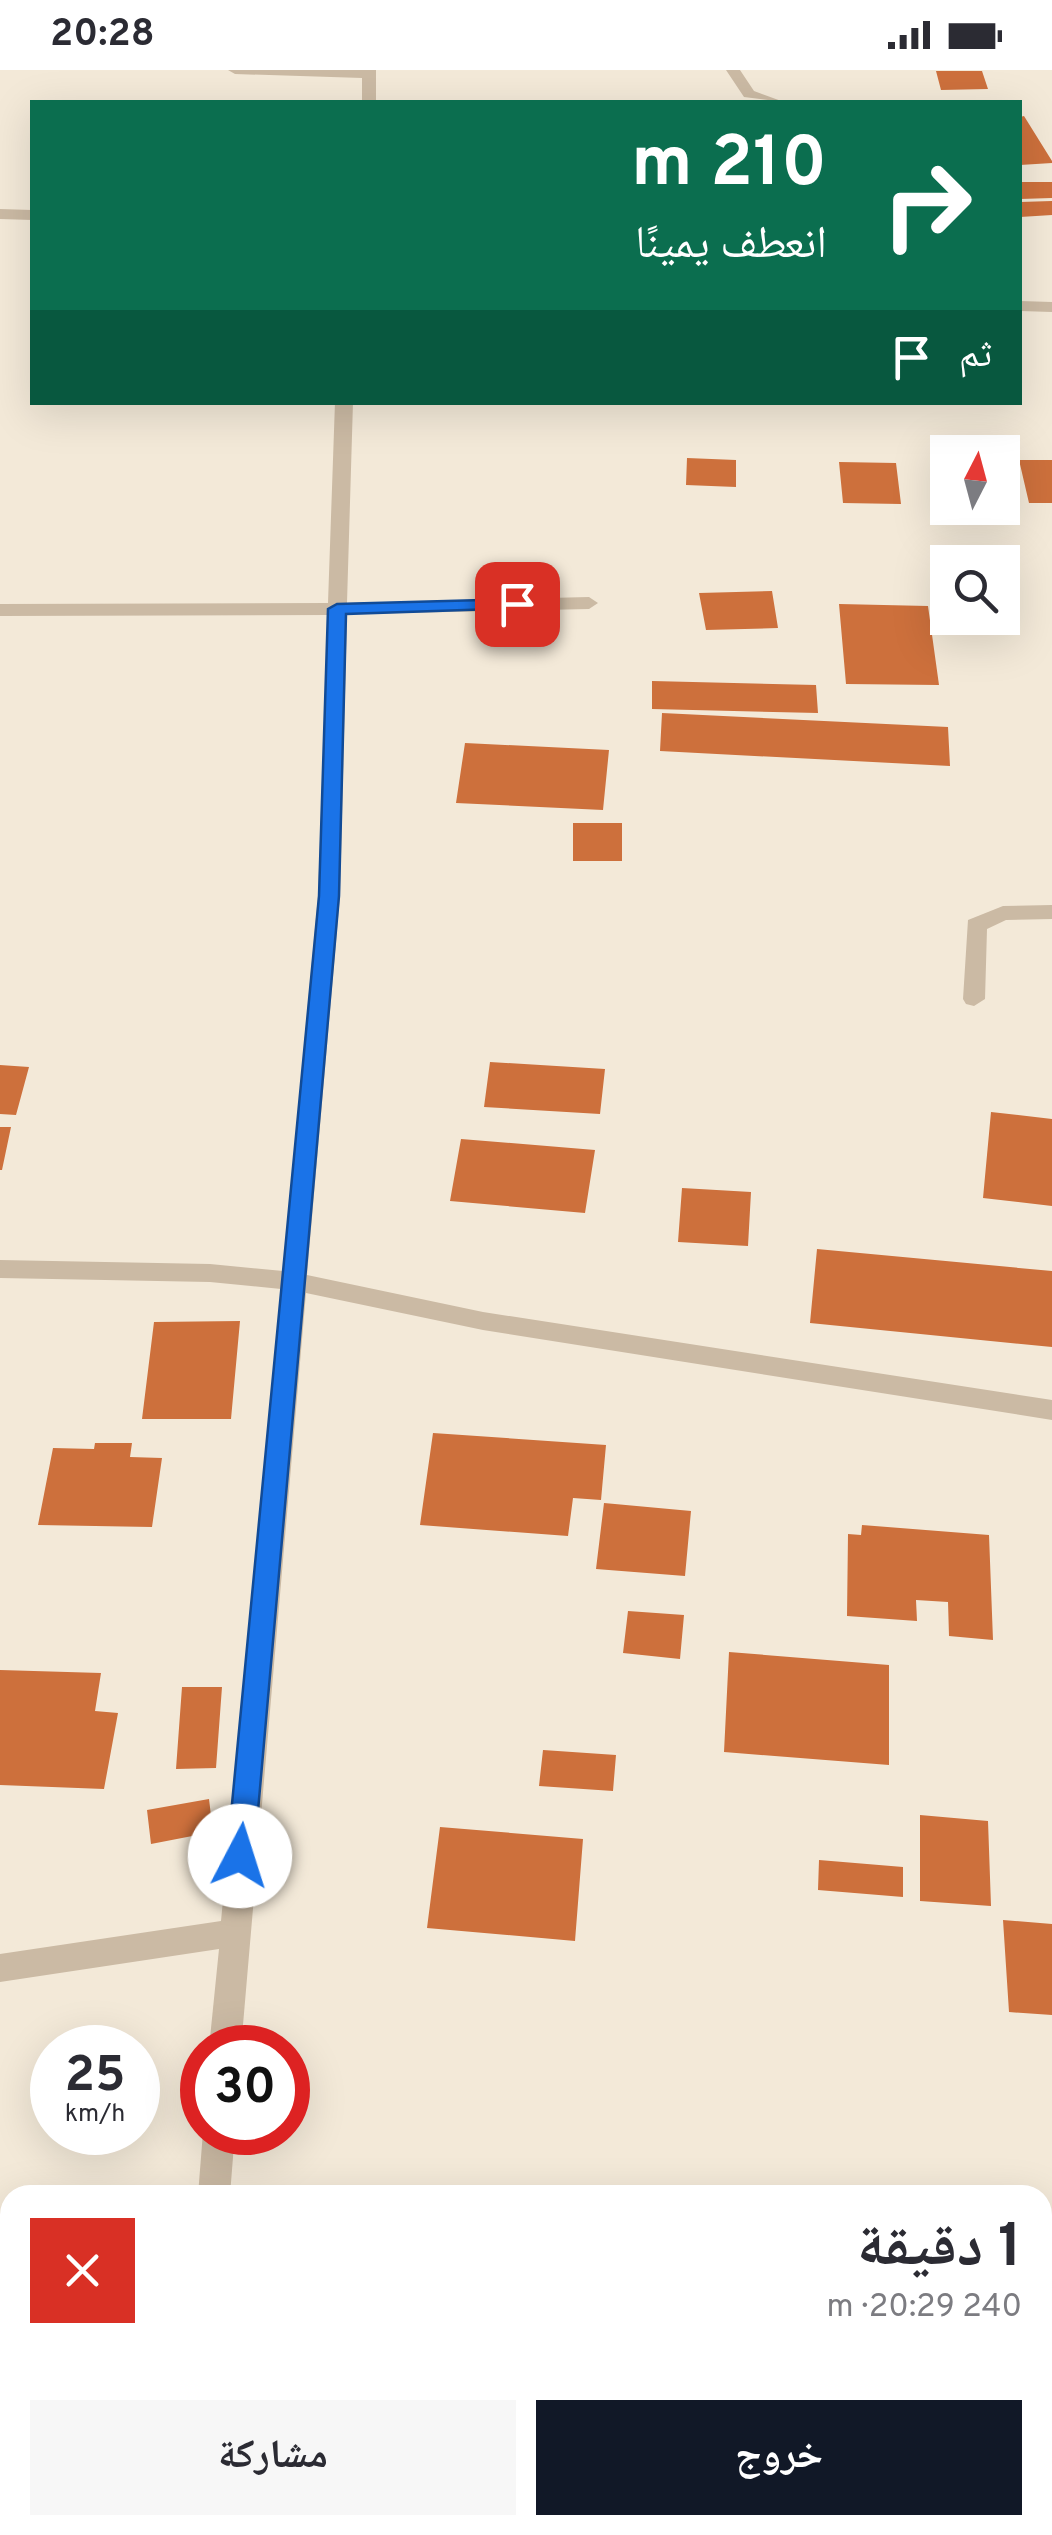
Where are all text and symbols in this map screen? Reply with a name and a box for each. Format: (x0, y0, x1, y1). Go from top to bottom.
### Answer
text: 20:28 (50, 11, 155, 60)
text: 210 m (631, 122, 827, 211)
icon: right (862, 140, 992, 270)
text: انعطف يمينًا (635, 217, 827, 274)
icon: arrive (884, 330, 939, 385)
text: ثم (959, 332, 992, 381)
north arrow (930, 435, 1020, 525)
map controls (930, 435, 1020, 635)
button: search (930, 545, 1020, 635)
pin (475, 562, 560, 647)
icon: arrive (490, 577, 545, 632)
position arrow (188, 1804, 292, 1908)
speed limit sign: 30 (180, 2025, 310, 2155)
text: 25 (64, 2046, 126, 2109)
text: km/h (65, 2099, 125, 2131)
text: 1 دقيقة (857, 2212, 1022, 2288)
button: close (30, 2218, 135, 2323)
text: 240 m · 20:29 (827, 2288, 1022, 2328)
button: مشاركة (30, 2400, 516, 2515)
button: خروج (536, 2400, 1022, 2515)

